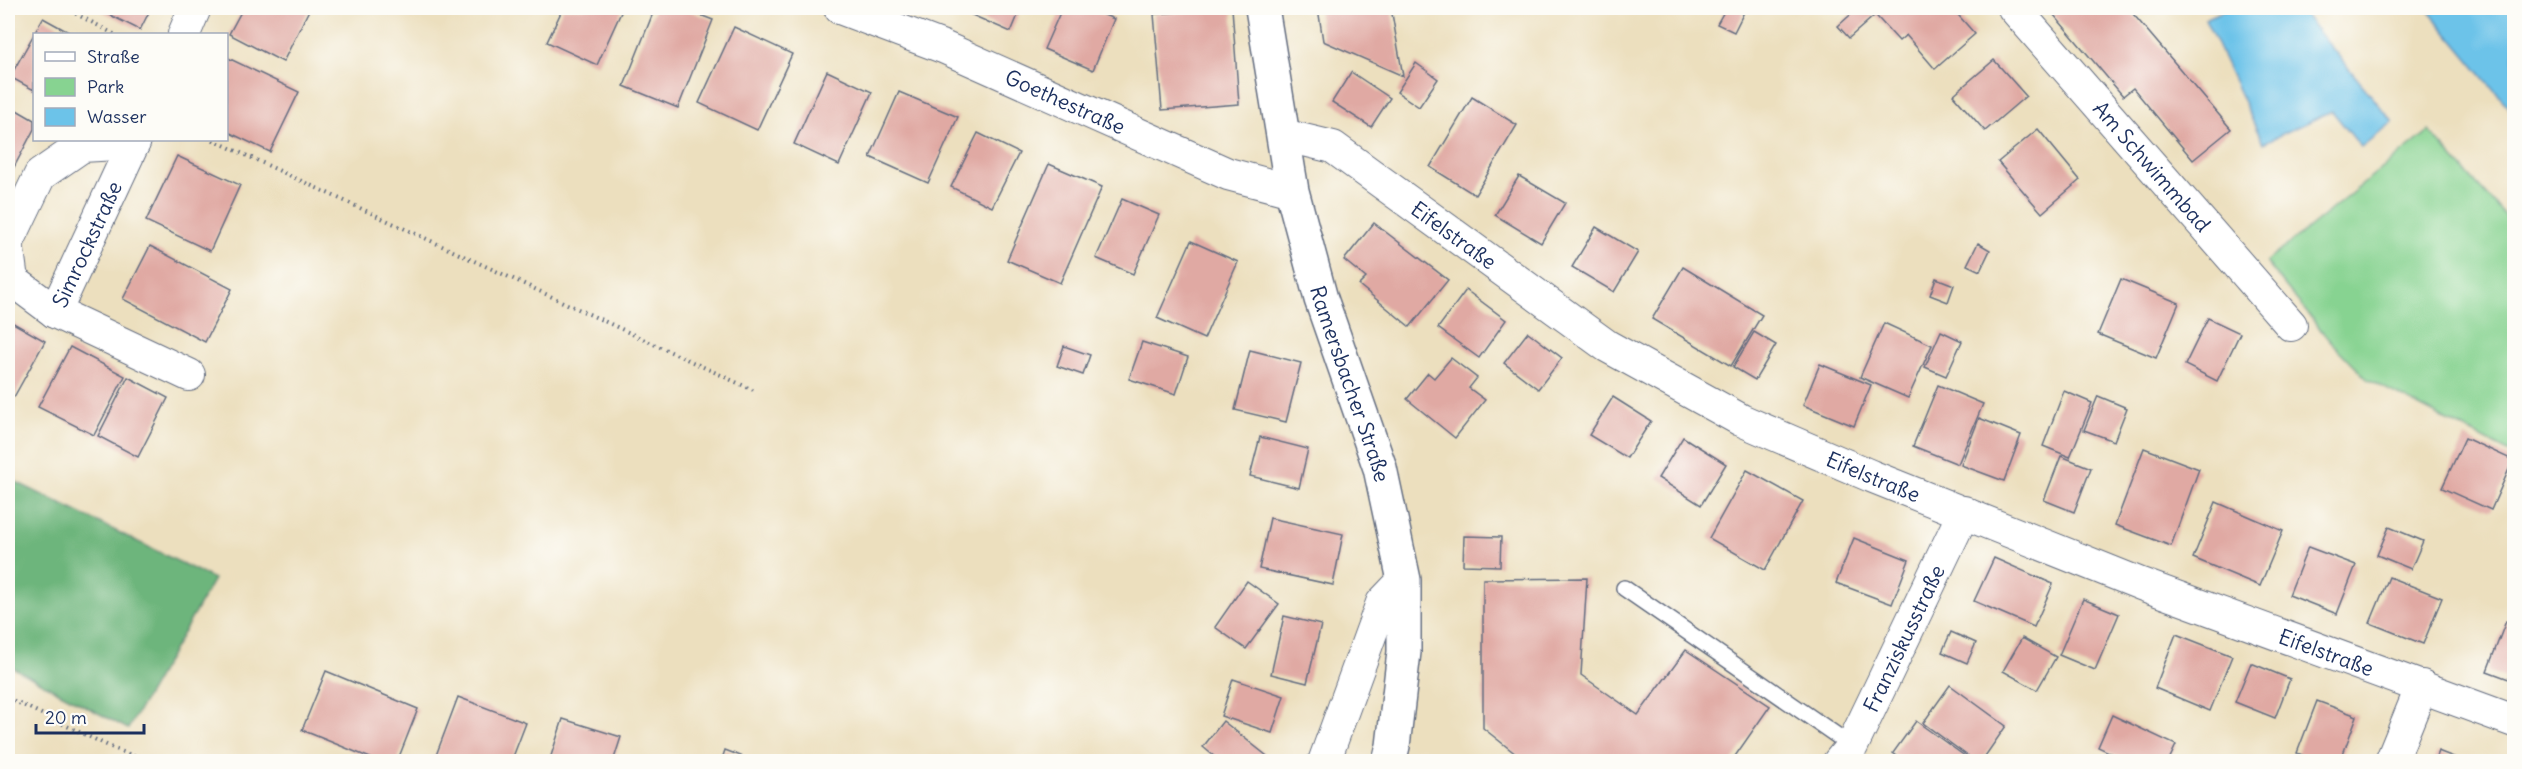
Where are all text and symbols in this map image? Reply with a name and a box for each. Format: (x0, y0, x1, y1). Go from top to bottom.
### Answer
legend (33, 33, 228, 141)
text: Straße (87, 45, 140, 68)
street label: Goethestraße (1001, 63, 1129, 140)
text: Park (87, 75, 124, 98)
street label: Am Schwimmbad (2088, 95, 2217, 237)
text: Wasser (87, 105, 147, 128)
street label: Simrockstraße (46, 177, 128, 311)
street label: Eifelstraße (1406, 195, 1502, 275)
street label: Ramersbacher Straße (1305, 283, 1396, 484)
street label: Eifelstraße (1822, 445, 1924, 508)
street label: Franziskusstraße (1857, 560, 1950, 716)
street label: Eifelstraße (2275, 622, 2378, 682)
scale bar (36, 697, 144, 735)
text: 20 m (45, 706, 87, 729)

